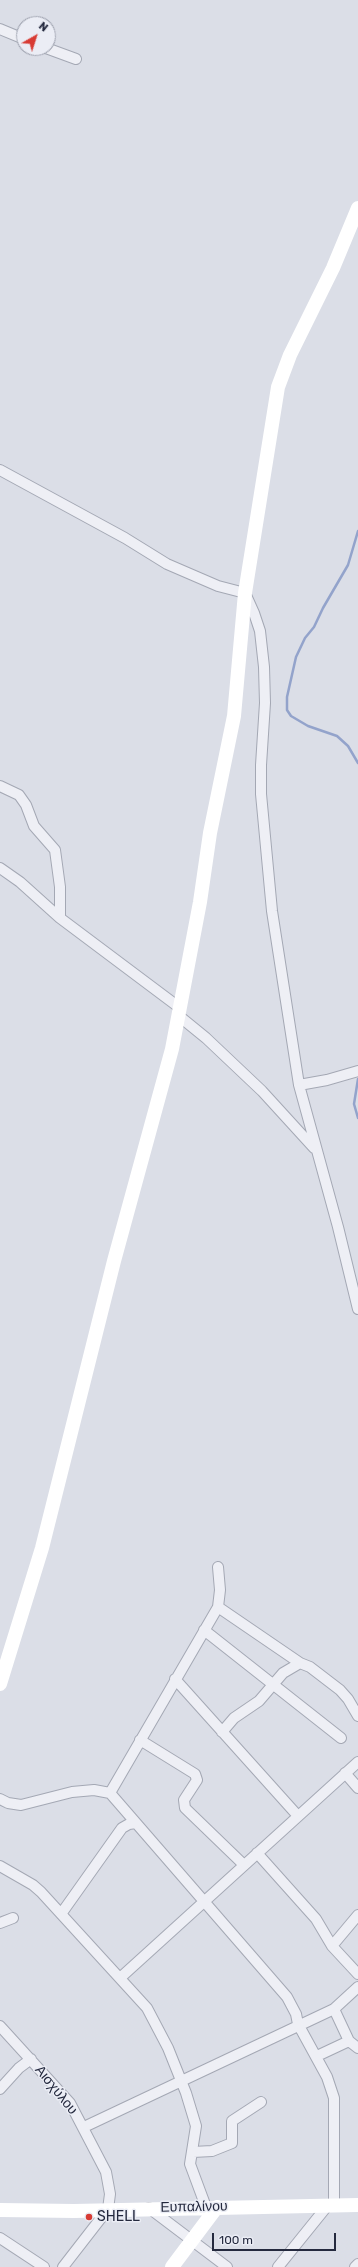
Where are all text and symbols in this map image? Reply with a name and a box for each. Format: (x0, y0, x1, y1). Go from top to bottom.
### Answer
north arrow (16, 16, 56, 56)
text: N (36, 20, 50, 35)
street label: Αισχύλου (31, 2062, 81, 2118)
street label: Ευπαλίνου (160, 2198, 228, 2216)
place label: SHELL (97, 2209, 140, 2225)
marker: SHELL (84, 2212, 94, 2222)
scale bar (214, 2225, 338, 2251)
text: 100 m (219, 2233, 253, 2247)

